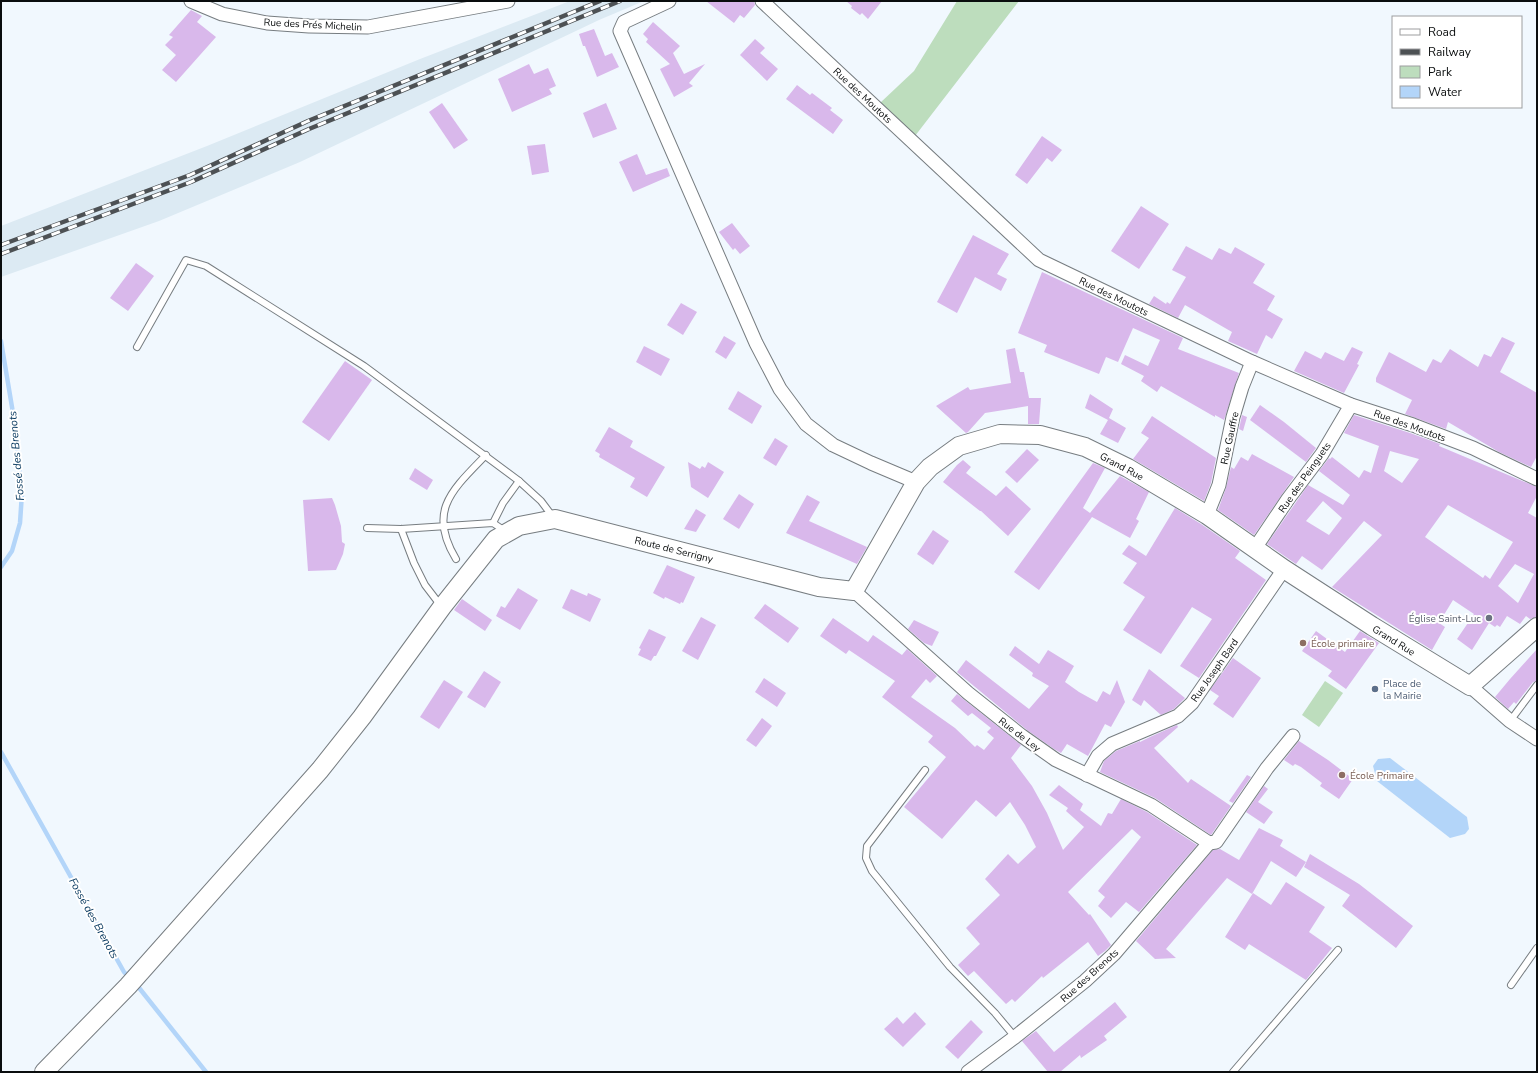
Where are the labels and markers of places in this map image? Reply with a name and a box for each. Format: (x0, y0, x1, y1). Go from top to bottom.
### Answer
place label: Église Saint-Luc (1409, 612, 1481, 626)
marker: Église Saint-Luc (1484, 613, 1494, 623)
place label: École primaire (1311, 637, 1374, 651)
marker: École primaire (1298, 638, 1308, 648)
place label: Place de la Mairie (1383, 677, 1421, 703)
marker: Place de la Mairie (1370, 684, 1380, 694)
place label: École Primaire (1350, 769, 1414, 783)
marker: École Primaire (1337, 770, 1347, 780)

